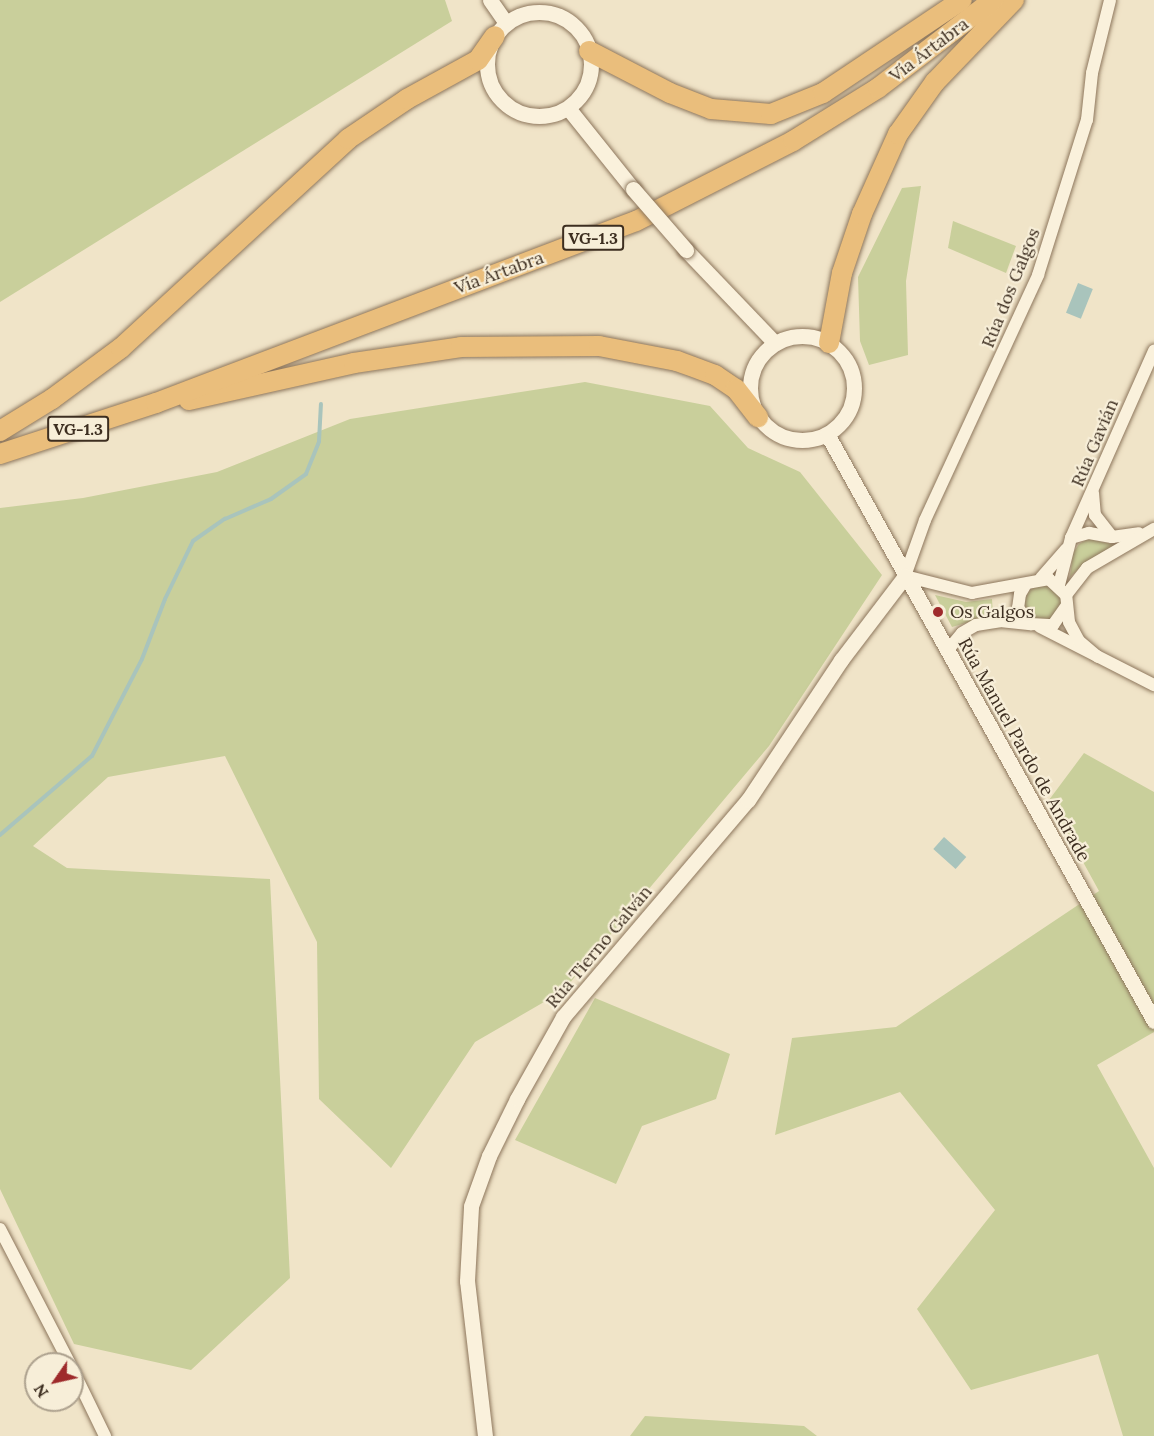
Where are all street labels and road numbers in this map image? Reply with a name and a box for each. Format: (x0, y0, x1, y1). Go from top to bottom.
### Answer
street label: Vía Ártabra (885, 13, 973, 87)
road number: VG-1.3 (562, 225, 624, 251)
street label: Rúa dos Galgos (977, 225, 1045, 351)
street label: Vía Ártabra (451, 247, 547, 299)
street label: Rúa Gavián (1067, 396, 1123, 490)
road number: VG-1.3 (46, 416, 110, 442)
street label: Rúa Manuel Pardo de Andrade (953, 634, 1095, 866)
street label: Rúa Tierno Galván (541, 881, 657, 1013)

